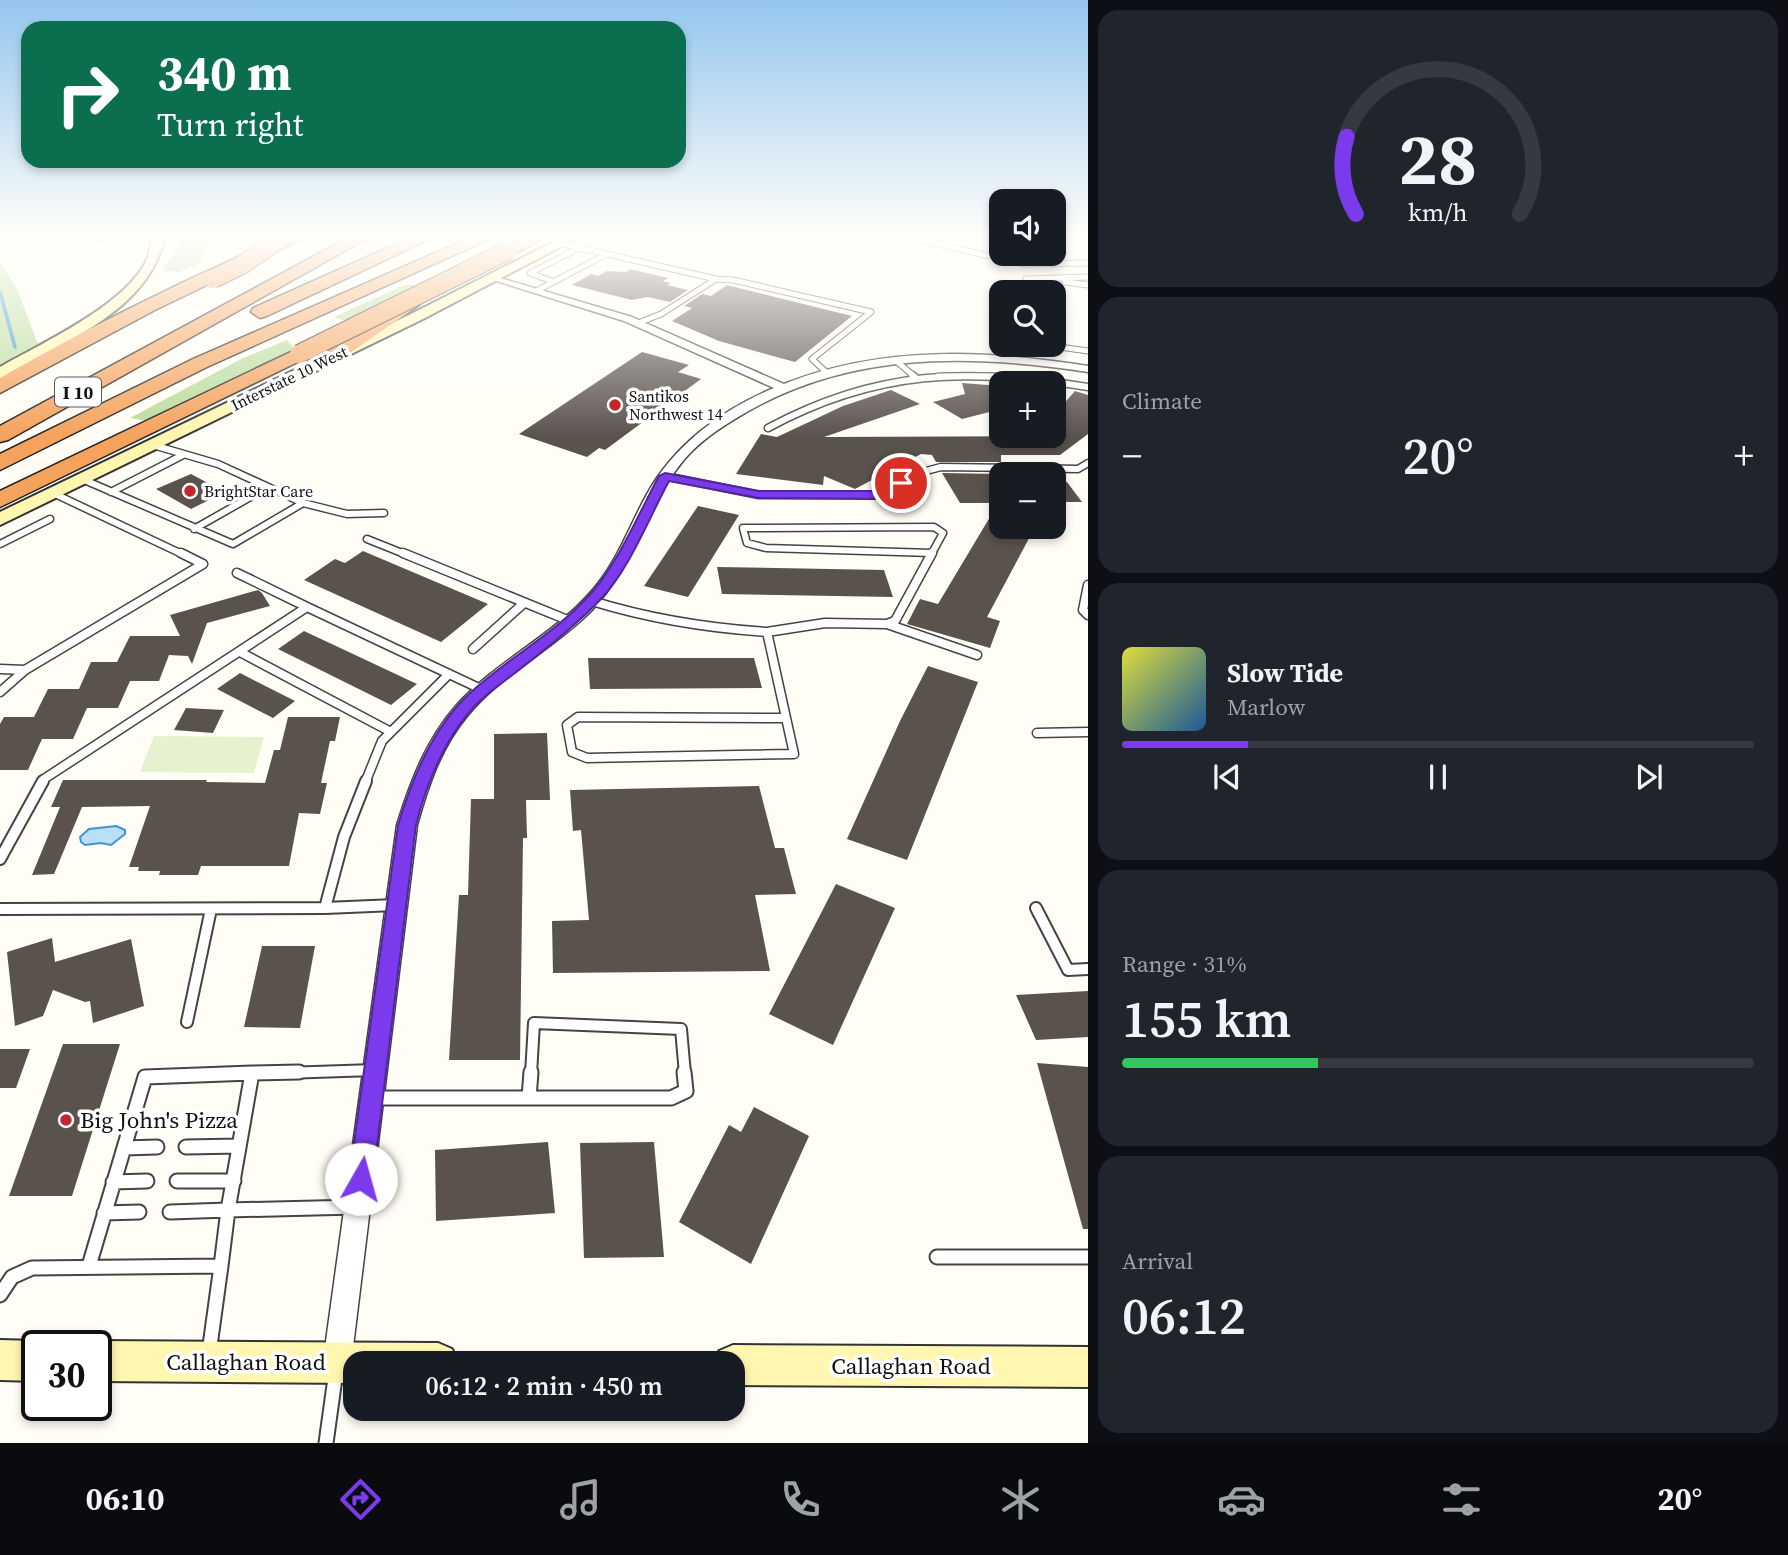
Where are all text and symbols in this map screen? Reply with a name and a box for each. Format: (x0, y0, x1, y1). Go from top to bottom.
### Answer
text: 340 m (157, 39, 292, 106)
icon: right (42, 49, 133, 140)
text: Turn right (157, 103, 303, 147)
text: 28 (1399, 110, 1477, 209)
map controls (989, 189, 1066, 539)
button: sound (989, 189, 1066, 266)
text: km/h (1408, 195, 1468, 229)
button: search (989, 280, 1066, 357)
street label: Interstate 10 West (227, 340, 351, 416)
button: + (989, 371, 1066, 448)
road number: I 10 (55, 378, 101, 406)
place label: Santikos Northwest 14 (629, 385, 723, 425)
text: Climate (1122, 385, 1202, 417)
marker: Santikos Northwest 14 (607, 397, 623, 413)
text: 20° (1402, 420, 1474, 491)
text: − (1122, 430, 1142, 482)
text: + (1734, 430, 1754, 482)
pin (871, 453, 931, 513)
button: − (989, 462, 1066, 539)
icon: arrive (882, 464, 920, 502)
place label: BrightStar Care (204, 480, 313, 502)
marker: BrightStar Care (182, 483, 198, 499)
text: Slow Tide (1227, 655, 1343, 691)
text: Marlow (1227, 691, 1305, 723)
icon: previous (1208, 758, 1246, 796)
icon: pause (1419, 758, 1457, 796)
icon: next (1630, 758, 1668, 796)
text: Range · 31% (1122, 948, 1247, 980)
text: 155 km (1122, 983, 1291, 1054)
place label: Big John's Pizza (80, 1104, 238, 1136)
marker: Big John's Pizza (58, 1112, 74, 1128)
position arrow (324, 1142, 398, 1216)
text: Arrival (1122, 1245, 1193, 1277)
text: 06:12 (1122, 1280, 1246, 1351)
speed limit sign: 30 (21, 1330, 112, 1421)
street label: Callaghan Road (166, 1346, 326, 1378)
street label: Callaghan Road (831, 1350, 991, 1382)
text: 06:12 · 2 min · 450 m (425, 1368, 663, 1404)
icon: directions (336, 1475, 385, 1524)
icon: music (556, 1475, 605, 1524)
icon: phone (776, 1475, 825, 1524)
icon: climate (996, 1475, 1045, 1524)
icon: car (1217, 1475, 1266, 1524)
icon: filters (1437, 1475, 1486, 1524)
text: 06:10 (86, 1477, 165, 1521)
text: 20° (1657, 1477, 1702, 1521)

